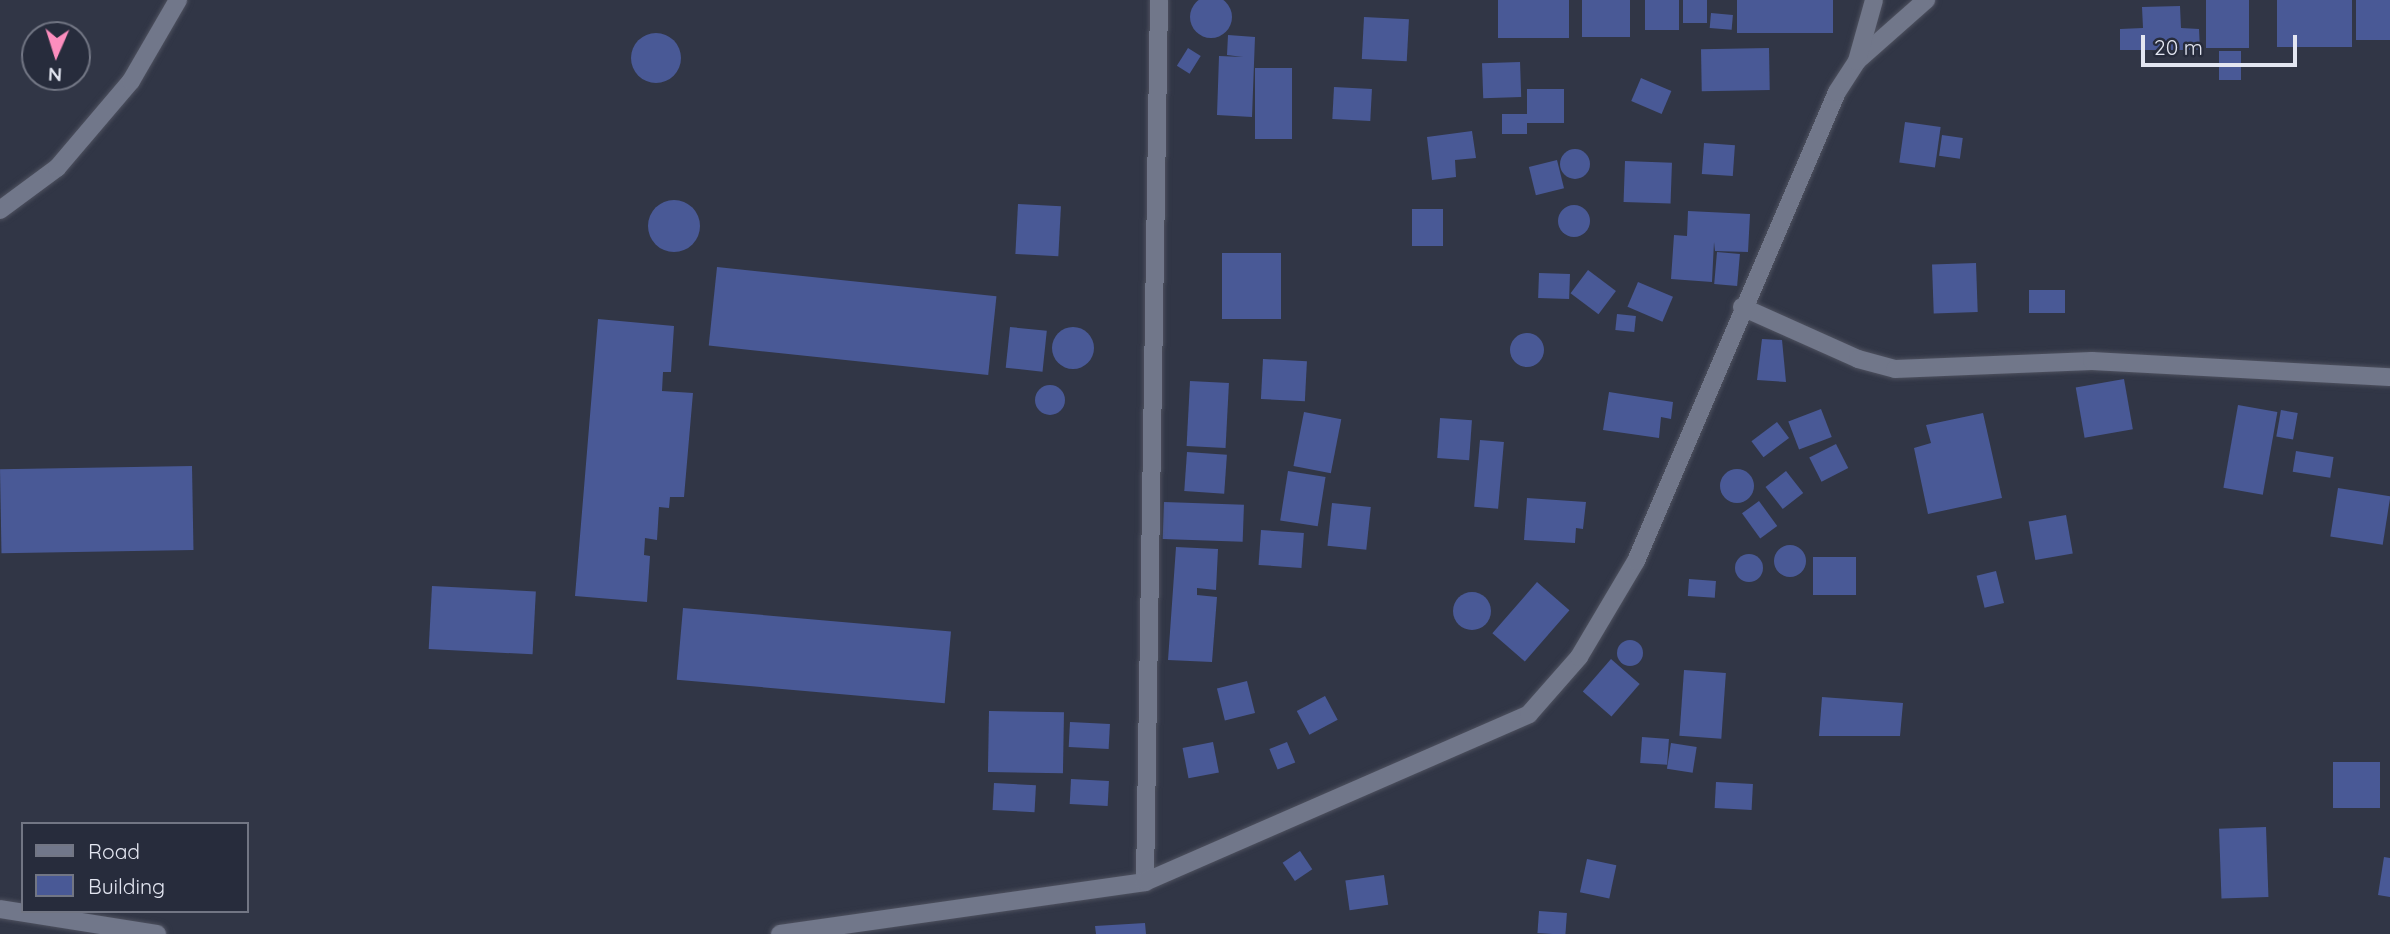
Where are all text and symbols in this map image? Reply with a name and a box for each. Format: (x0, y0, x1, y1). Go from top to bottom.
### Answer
north arrow (21, 21, 91, 91)
scale bar (2145, 21, 2301, 65)
text: 20 m (2154, 34, 2203, 60)
text: N (47, 63, 63, 87)
legend (21, 822, 248, 913)
text: Road (88, 838, 140, 864)
text: Building (88, 873, 165, 899)

